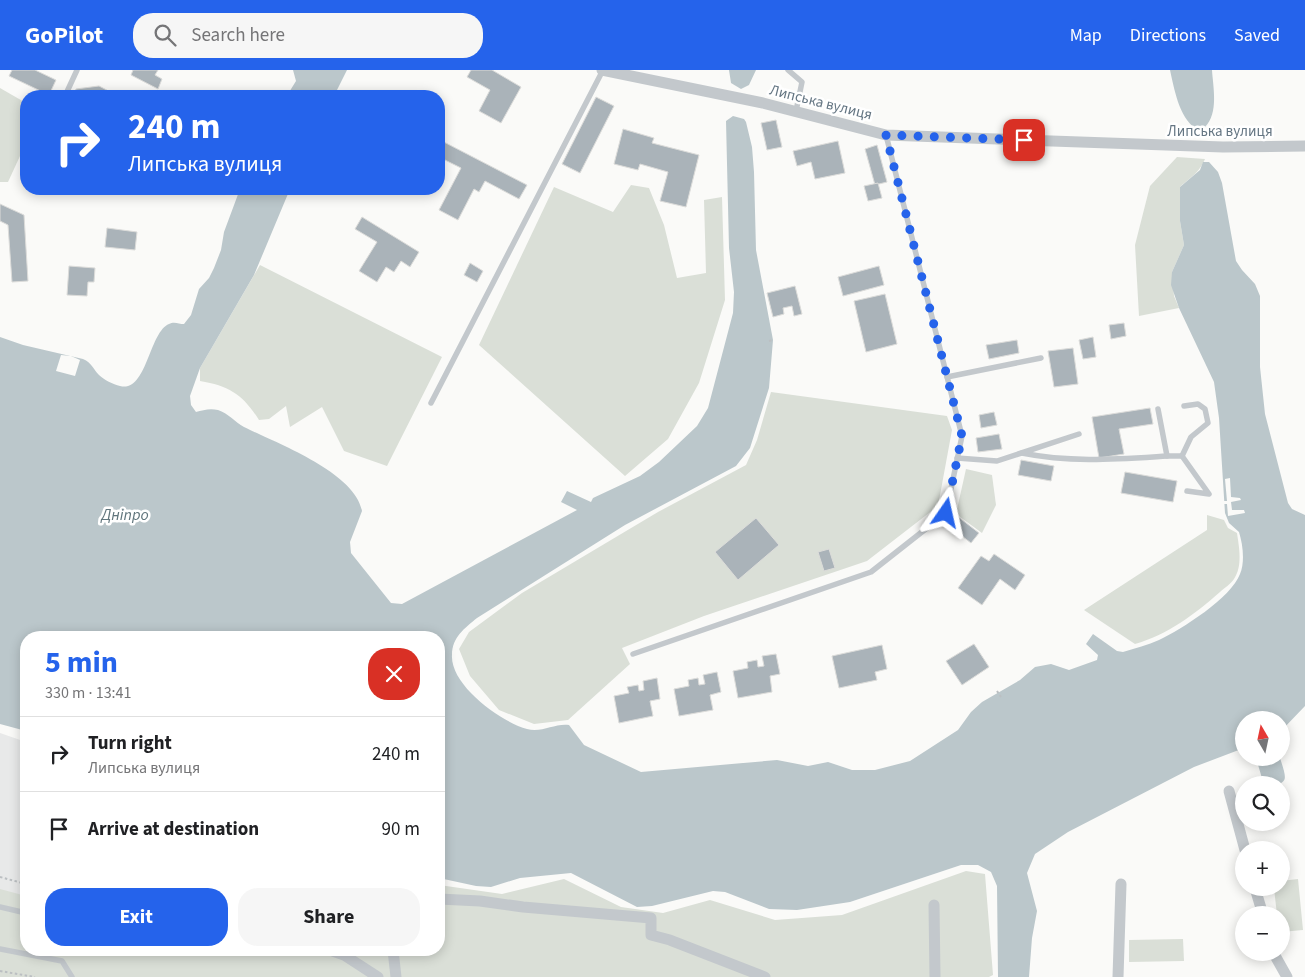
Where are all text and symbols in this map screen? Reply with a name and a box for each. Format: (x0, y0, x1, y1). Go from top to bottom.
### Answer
search box (133, 13, 483, 58)
text: GoPilot (25, 18, 103, 53)
icon: search (151, 21, 179, 49)
text: Search here (191, 22, 285, 49)
text: Map (1070, 23, 1102, 48)
text: Directions (1130, 23, 1206, 48)
text: Saved (1234, 23, 1280, 48)
street label: Липська вулиця (767, 80, 874, 125)
text: 240 m (128, 102, 220, 152)
icon: right (45, 110, 110, 175)
pin (1003, 119, 1045, 161)
street label: Липська вулиця (1167, 121, 1273, 142)
icon: arrive (1010, 126, 1038, 154)
text: Липська вулиця (128, 148, 282, 180)
position arrow (919, 486, 971, 538)
water label: Дніпро (100, 504, 149, 526)
text: 5 min (45, 641, 118, 684)
button: close (368, 648, 420, 700)
text: 330 m · 13:41 (45, 682, 132, 704)
north arrow (1235, 711, 1290, 766)
map controls (1235, 711, 1290, 961)
text: Turn right (88, 730, 172, 757)
icon: right (45, 740, 73, 768)
text: 240 m (372, 741, 420, 768)
text: Липська вулиця (88, 757, 200, 779)
button: search (1235, 776, 1290, 831)
icon: arrive (45, 815, 73, 843)
text: Arrive at destination (88, 816, 259, 843)
text: 90 m (382, 816, 420, 843)
button: + (1235, 841, 1290, 896)
button: Exit (45, 888, 228, 946)
button: Share (238, 888, 420, 946)
button: − (1235, 906, 1290, 961)

